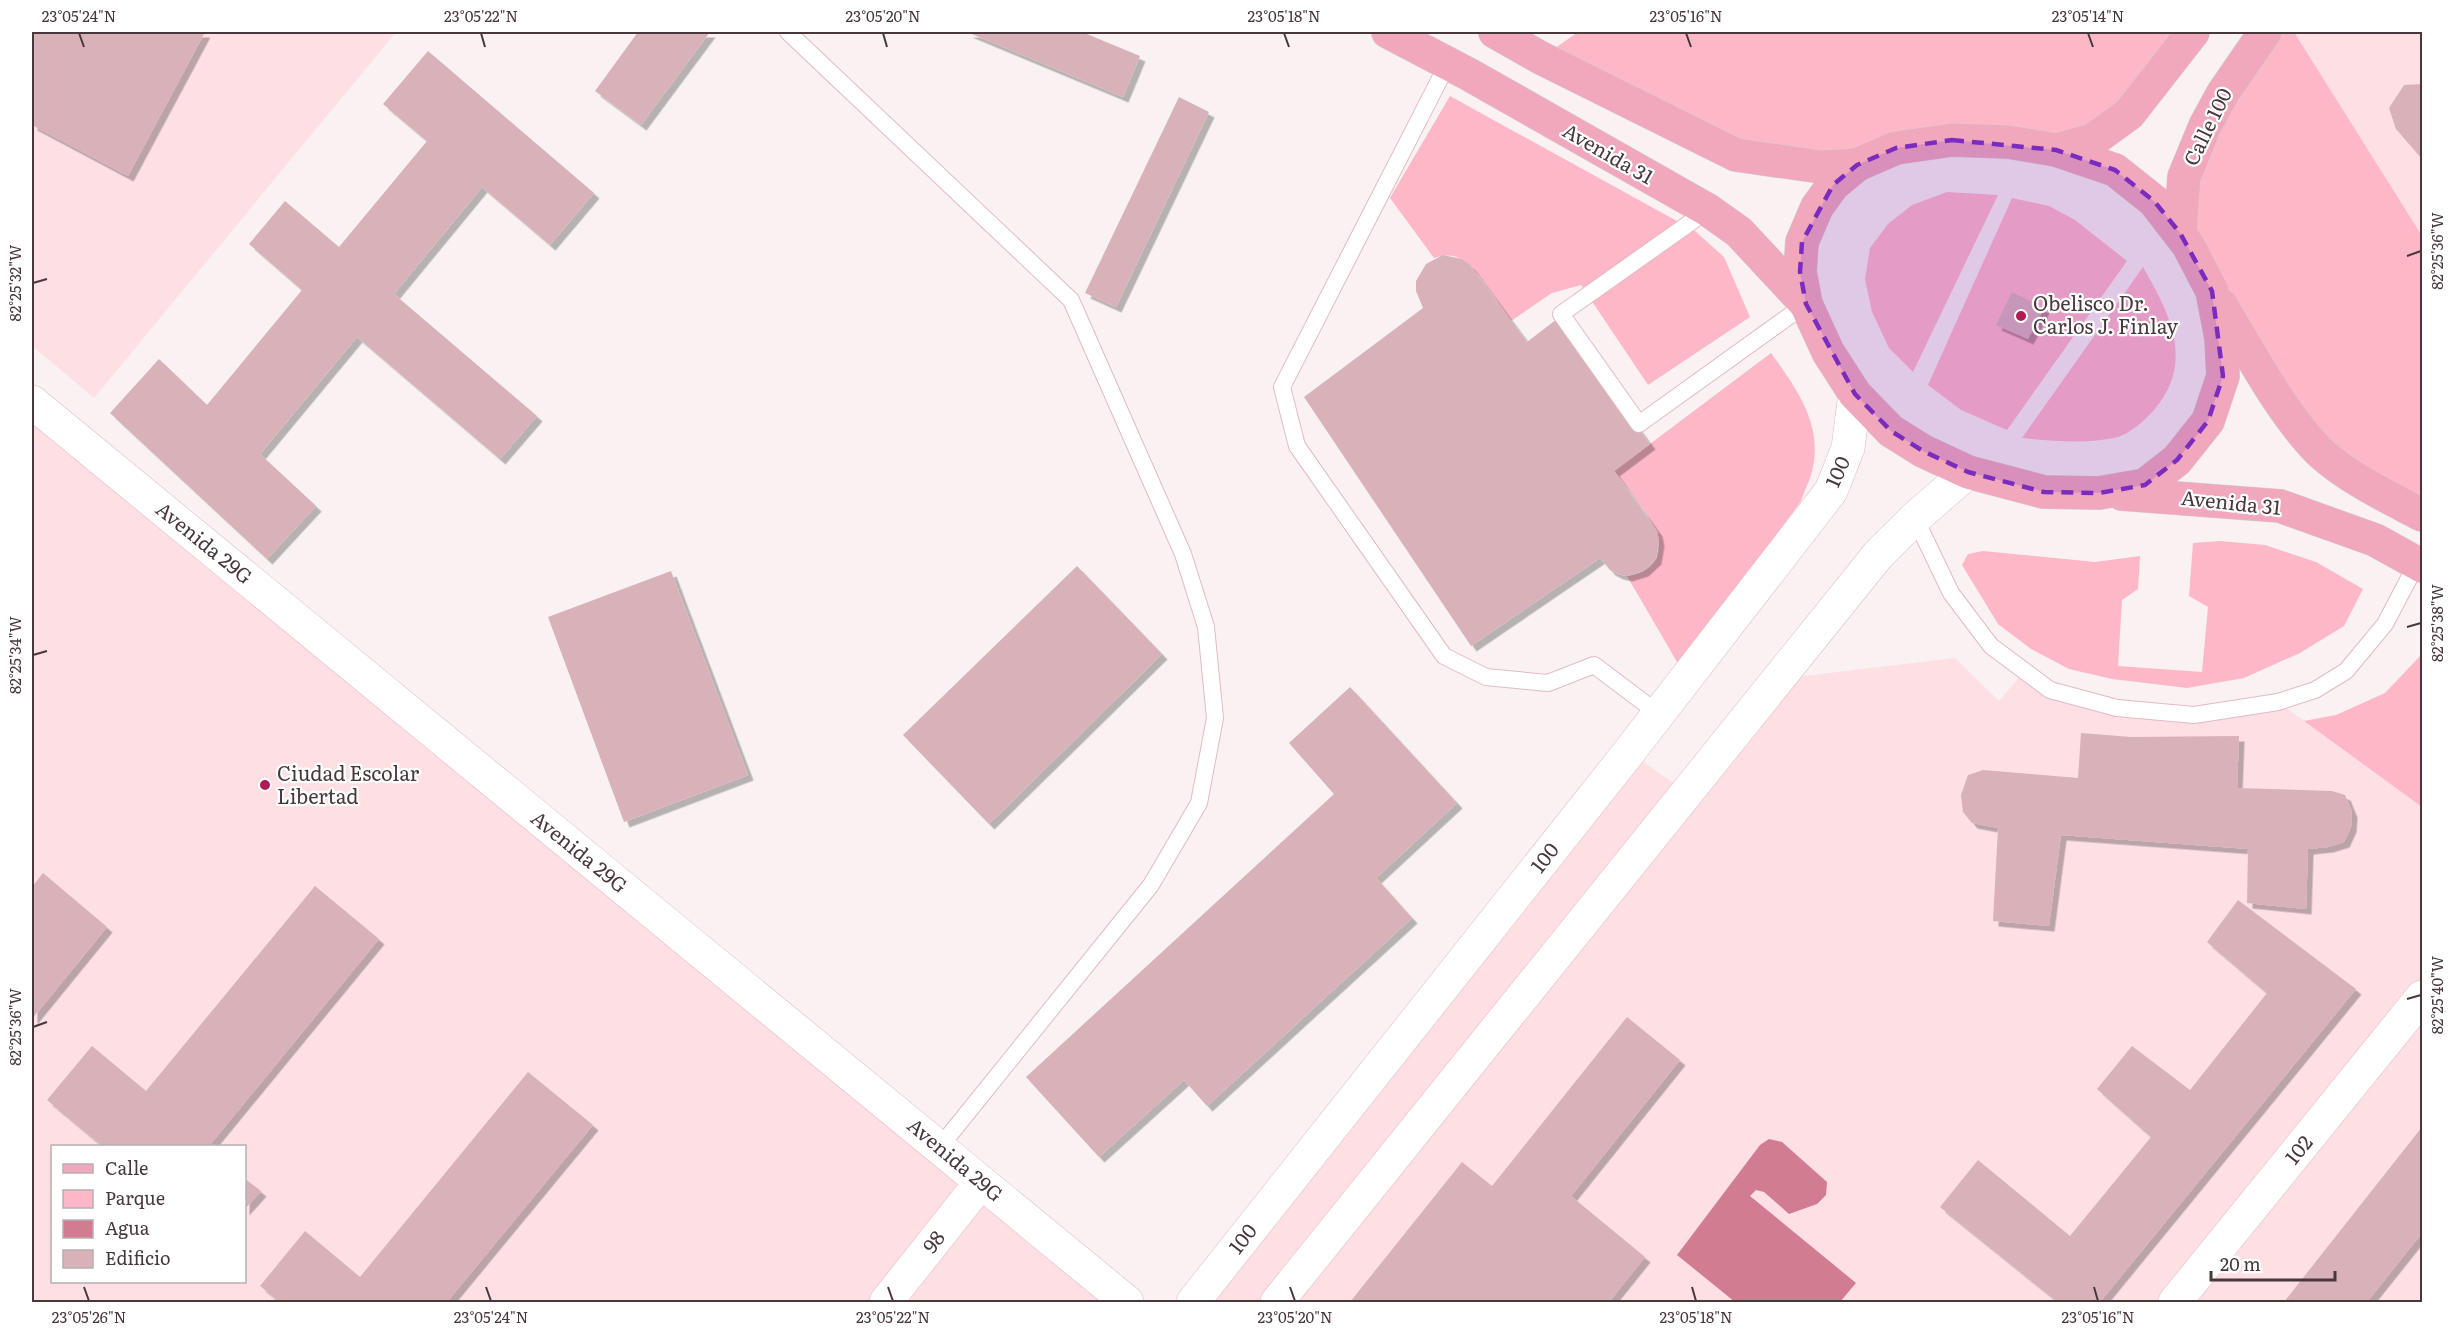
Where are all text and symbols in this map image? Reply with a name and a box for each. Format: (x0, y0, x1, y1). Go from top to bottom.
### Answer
text: 23°05'24"N (42, 4, 116, 27)
text: 23°05'22"N (444, 4, 518, 27)
text: 23°05'20"N (845, 4, 921, 27)
text: 23°05'18"N (1247, 4, 1321, 27)
text: 23°05'16"N (1650, 4, 1722, 27)
text: 23°05'14"N (2052, 4, 2124, 27)
street label: Calle 100 (2174, 82, 2238, 170)
street label: Avenida 31 (1558, 114, 1660, 190)
text: 82°25'36"W (2425, 212, 2448, 290)
text: 82°25'32"W (3, 244, 26, 321)
place label: Obelisco Dr. Carlos J. Finlay (2033, 287, 2178, 340)
marker: Obelisco Dr. Carlos J. Finlay (2014, 309, 2028, 323)
street label: 100 (1816, 451, 1856, 492)
street label: Avenida 31 (2180, 481, 2283, 521)
street label: Avenida 29G (150, 493, 260, 590)
text: 82°25'38"W (2425, 583, 2448, 662)
text: 82°25'34"W (3, 615, 26, 694)
place label: Ciudad Escolar Libertad (277, 757, 420, 810)
marker: Ciudad Escolar Libertad (258, 778, 272, 792)
street label: Avenida 29G (525, 802, 635, 899)
street label: 100 (1522, 835, 1565, 878)
text: 82°25'40"W (2425, 955, 2448, 1034)
text: 82°25'36"W (3, 988, 26, 1066)
street label: Avenida 29G (902, 1109, 1011, 1208)
street label: 102 (2276, 1128, 2318, 1170)
legend (51, 1145, 246, 1283)
text: Calle (105, 1154, 148, 1181)
text: Parque (105, 1184, 165, 1211)
text: Agua (105, 1214, 150, 1241)
street label: 100 (1220, 1216, 1263, 1259)
street label: 98 (914, 1223, 951, 1258)
text: Edificio (105, 1244, 171, 1271)
scale bar (2211, 1244, 2336, 1282)
text: 20 m (2220, 1250, 2261, 1277)
text: 23°05'26"N (52, 1305, 126, 1328)
text: 23°05'24"N (454, 1305, 528, 1328)
text: 23°05'22"N (856, 1305, 930, 1328)
text: 23°05'20"N (1257, 1305, 1333, 1328)
text: 23°05'18"N (1659, 1305, 1733, 1328)
text: 23°05'16"N (2062, 1305, 2134, 1328)

